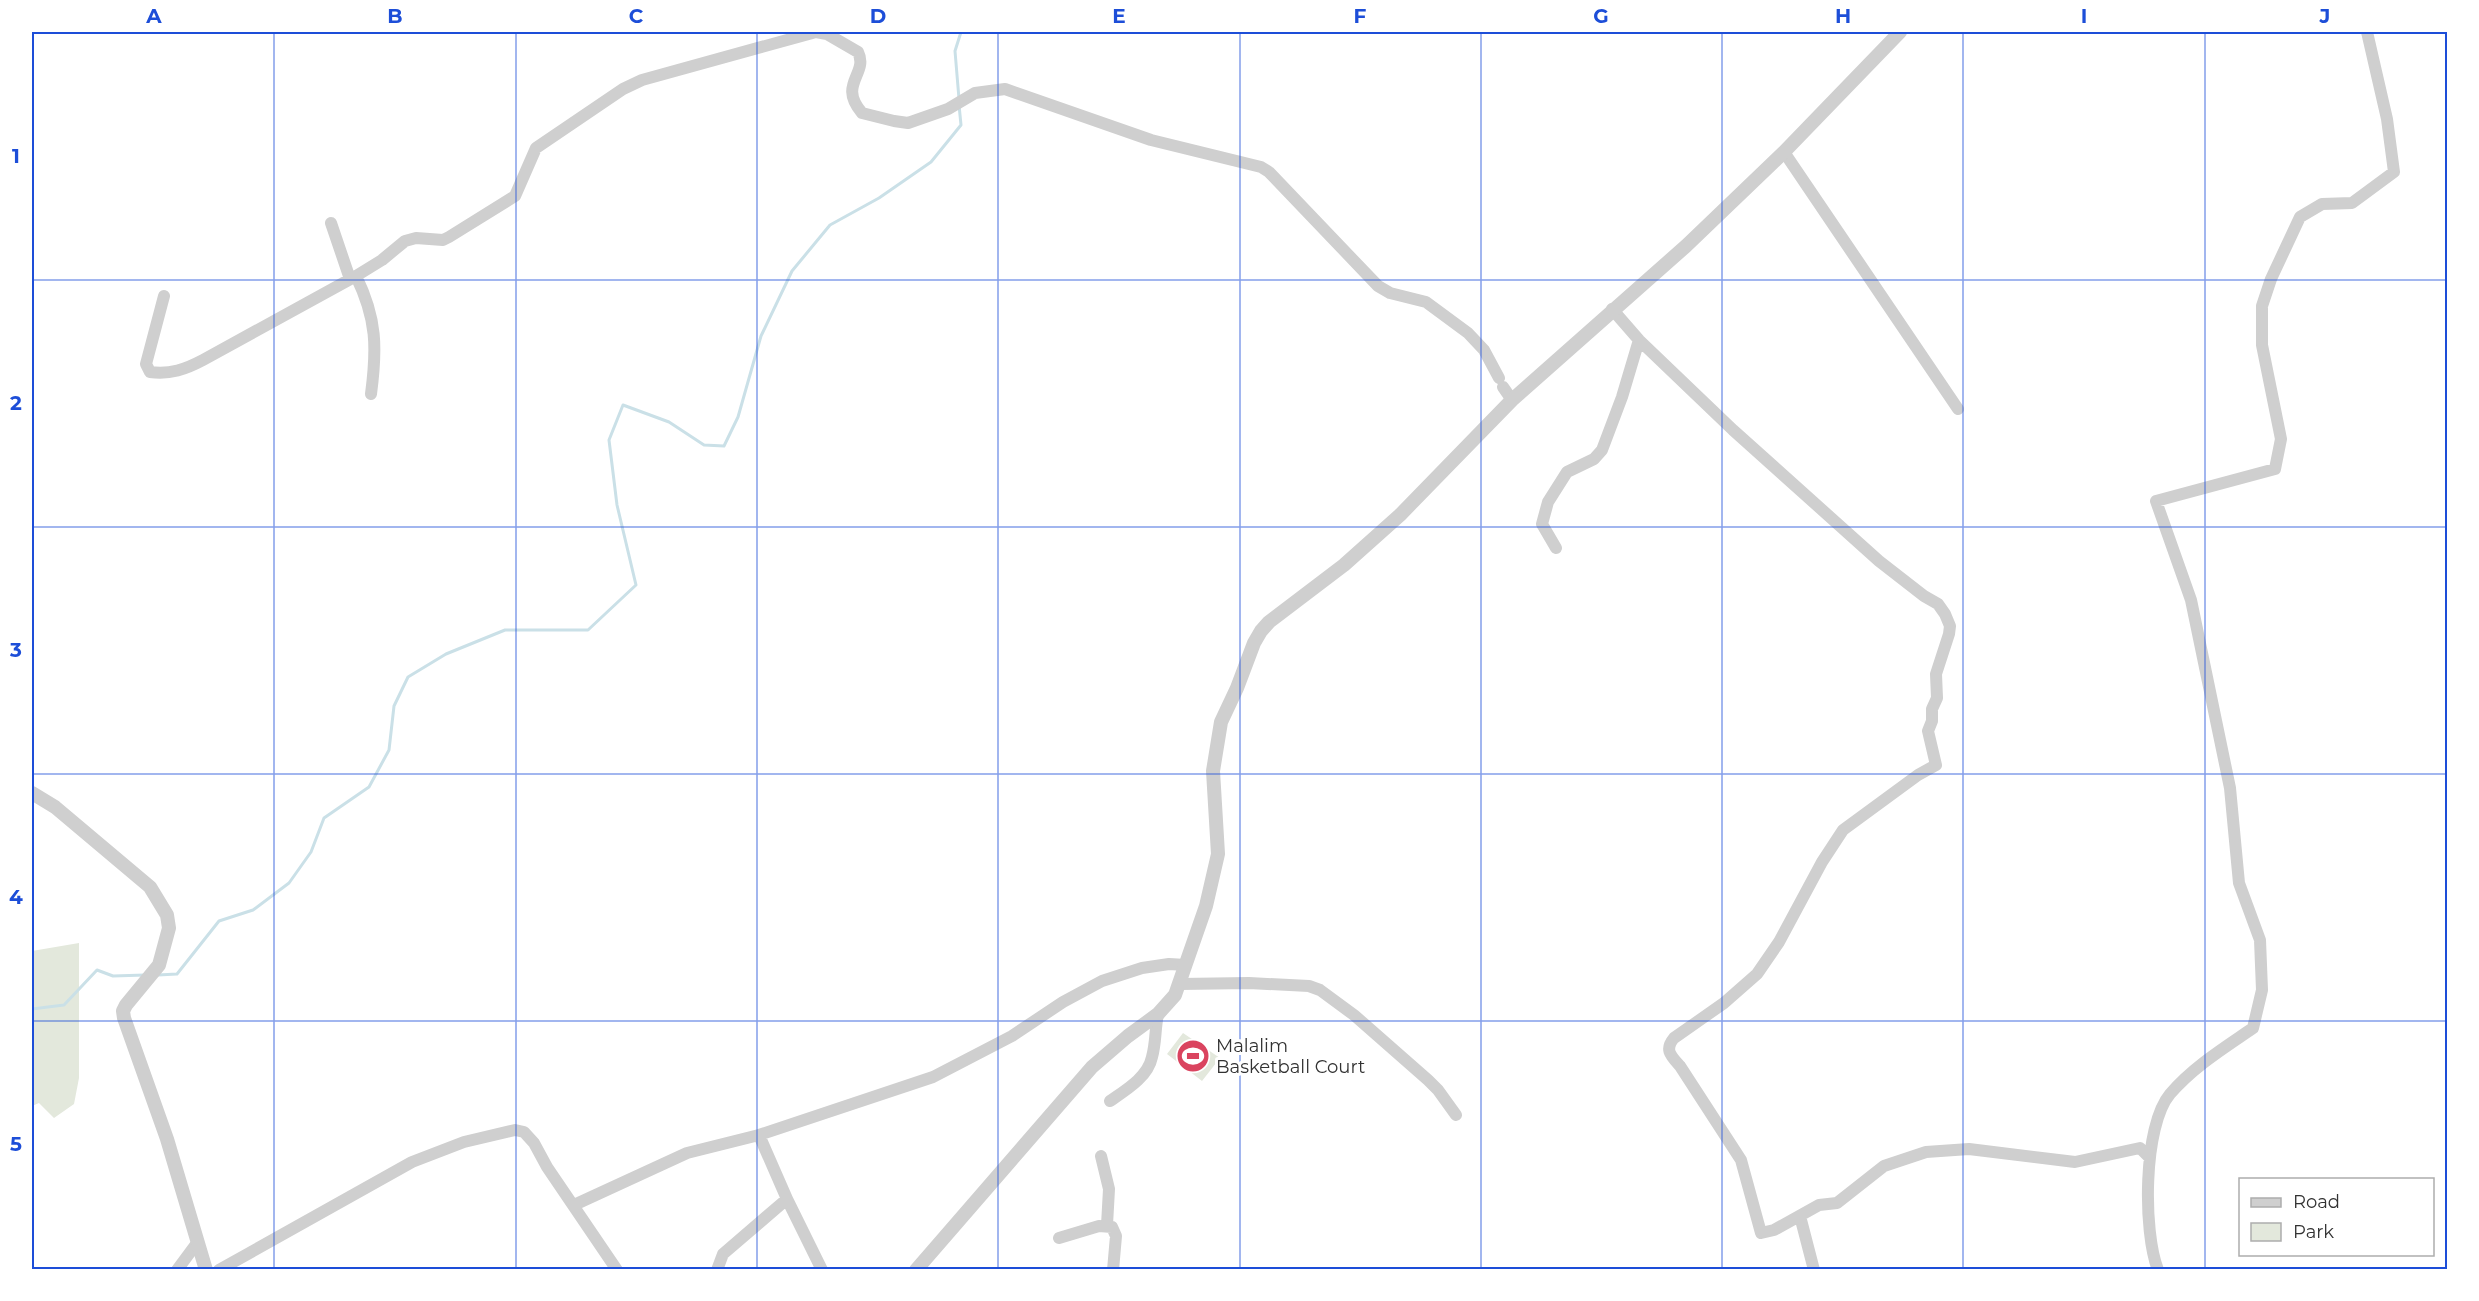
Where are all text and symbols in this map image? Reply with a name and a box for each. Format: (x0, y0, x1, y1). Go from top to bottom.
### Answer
text: A (145, 4, 162, 28)
text: B (387, 4, 403, 28)
text: C (629, 4, 644, 28)
text: D (870, 4, 886, 28)
text: E (1112, 4, 1126, 28)
text: F (1354, 4, 1367, 28)
text: G (1593, 4, 1609, 28)
text: H (1835, 4, 1851, 28)
text: I (2081, 4, 2087, 28)
text: J (2319, 4, 2330, 28)
text: 1 (12, 144, 20, 168)
text: 2 (10, 391, 22, 415)
text: 3 (9, 638, 22, 662)
text: 4 (9, 885, 23, 909)
place label: Malalim Basketball Court (1216, 1035, 1365, 1078)
sports icon: Malalim Basketball Court (1175, 1038, 1211, 1074)
text: 5 (10, 1132, 22, 1156)
legend (2239, 1178, 2434, 1256)
text: Road (2293, 1191, 2340, 1213)
text: Park (2293, 1221, 2334, 1243)

